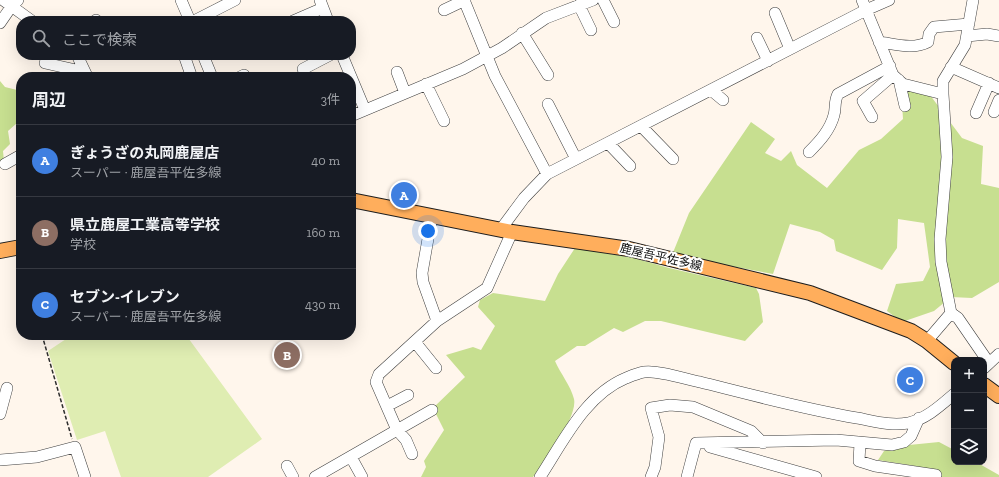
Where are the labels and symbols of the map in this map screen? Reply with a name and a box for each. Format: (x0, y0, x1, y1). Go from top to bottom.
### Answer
pin: A (391, 180, 417, 210)
your location (418, 221, 438, 241)
street label: 鹿屋吾平佐多線 (618, 241, 704, 273)
pin: B (274, 340, 300, 370)
pin: C (897, 365, 923, 395)

